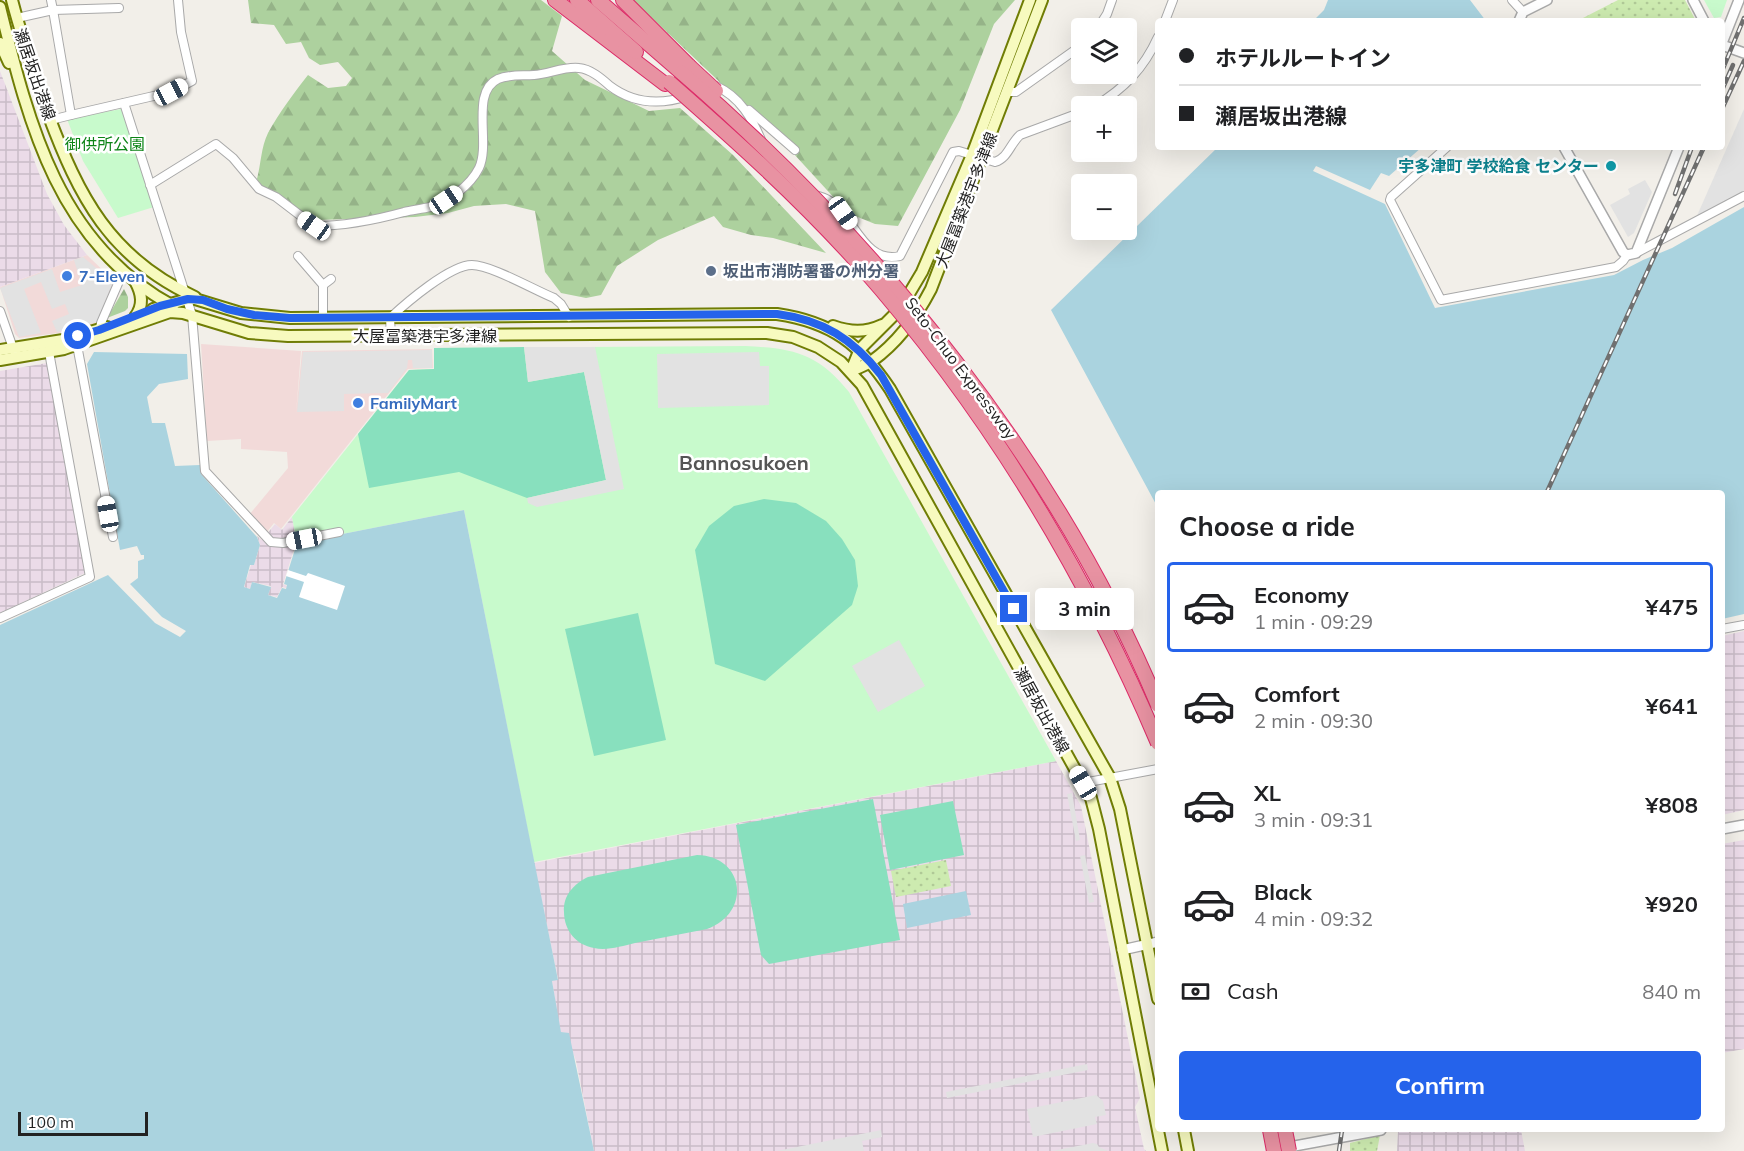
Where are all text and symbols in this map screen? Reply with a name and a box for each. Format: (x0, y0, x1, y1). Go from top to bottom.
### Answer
map controls (1071, 18, 1137, 240)
button: layers (1071, 18, 1137, 84)
street label: 瀬居坂出港線 (10, 25, 60, 123)
text: ホテルルートイン (1215, 44, 1391, 72)
car (151, 76, 191, 108)
button: + (1071, 96, 1137, 162)
text: 瀬居坂出港線 (1215, 102, 1347, 130)
street label: 大屋冨築港宇多津線 (931, 129, 1001, 271)
park label: 御供所公園 (65, 134, 145, 154)
place label: 宇多津町 学校給食 センター (1398, 156, 1599, 176)
marker: 宇多津町 学校給食 センター (1604, 159, 1618, 173)
button: − (1071, 174, 1137, 240)
car (426, 182, 466, 218)
car (825, 193, 861, 233)
car (294, 208, 334, 244)
place label: 坂出市消防署番の州分署 (723, 261, 899, 281)
marker: 坂出市消防署番の州分署 (704, 264, 718, 278)
place label: 7-Eleven (79, 266, 145, 286)
marker: 7-Eleven (60, 269, 74, 283)
street label: Seto-Chuo Expressway (901, 293, 1021, 443)
route start (64, 322, 91, 349)
street label: 大屋冨築港宇多津線 (353, 326, 497, 346)
place label: FamilyMart (370, 393, 457, 413)
marker: FamilyMart (351, 396, 365, 410)
district label: Bannosukoen (679, 450, 809, 475)
car (96, 495, 120, 533)
text: Choose a ride (1179, 509, 1355, 543)
car (285, 527, 323, 551)
icon: car (1182, 580, 1236, 634)
text: Economy (1254, 581, 1349, 609)
callout: 3 min (1035, 588, 1134, 630)
text: ¥475 (1645, 593, 1698, 621)
route end (1000, 595, 1027, 622)
text: 3 min (1058, 596, 1111, 621)
text: 1 min · 09:29 (1254, 609, 1373, 634)
street label: 瀬居坂出港線 (1010, 663, 1074, 757)
icon: car (1182, 679, 1236, 733)
text: Comfort (1254, 680, 1340, 708)
text: ¥641 (1645, 692, 1698, 720)
text: 2 min · 09:30 (1254, 708, 1373, 733)
car (1066, 763, 1100, 803)
icon: car (1182, 778, 1236, 832)
text: XL (1254, 779, 1281, 807)
text: ¥808 (1645, 791, 1698, 819)
text: 3 min · 09:31 (1254, 807, 1373, 832)
icon: car (1182, 877, 1236, 931)
text: Black (1254, 878, 1312, 906)
text: ¥920 (1645, 890, 1698, 918)
text: 4 min · 09:32 (1254, 906, 1373, 931)
icon: cash (1179, 975, 1212, 1008)
text: Cash (1227, 977, 1279, 1005)
text: 840 m (1642, 979, 1701, 1004)
button: Confirm (1179, 1051, 1701, 1120)
scale bar (18, 1109, 148, 1136)
text: 100 m (27, 1112, 74, 1132)

